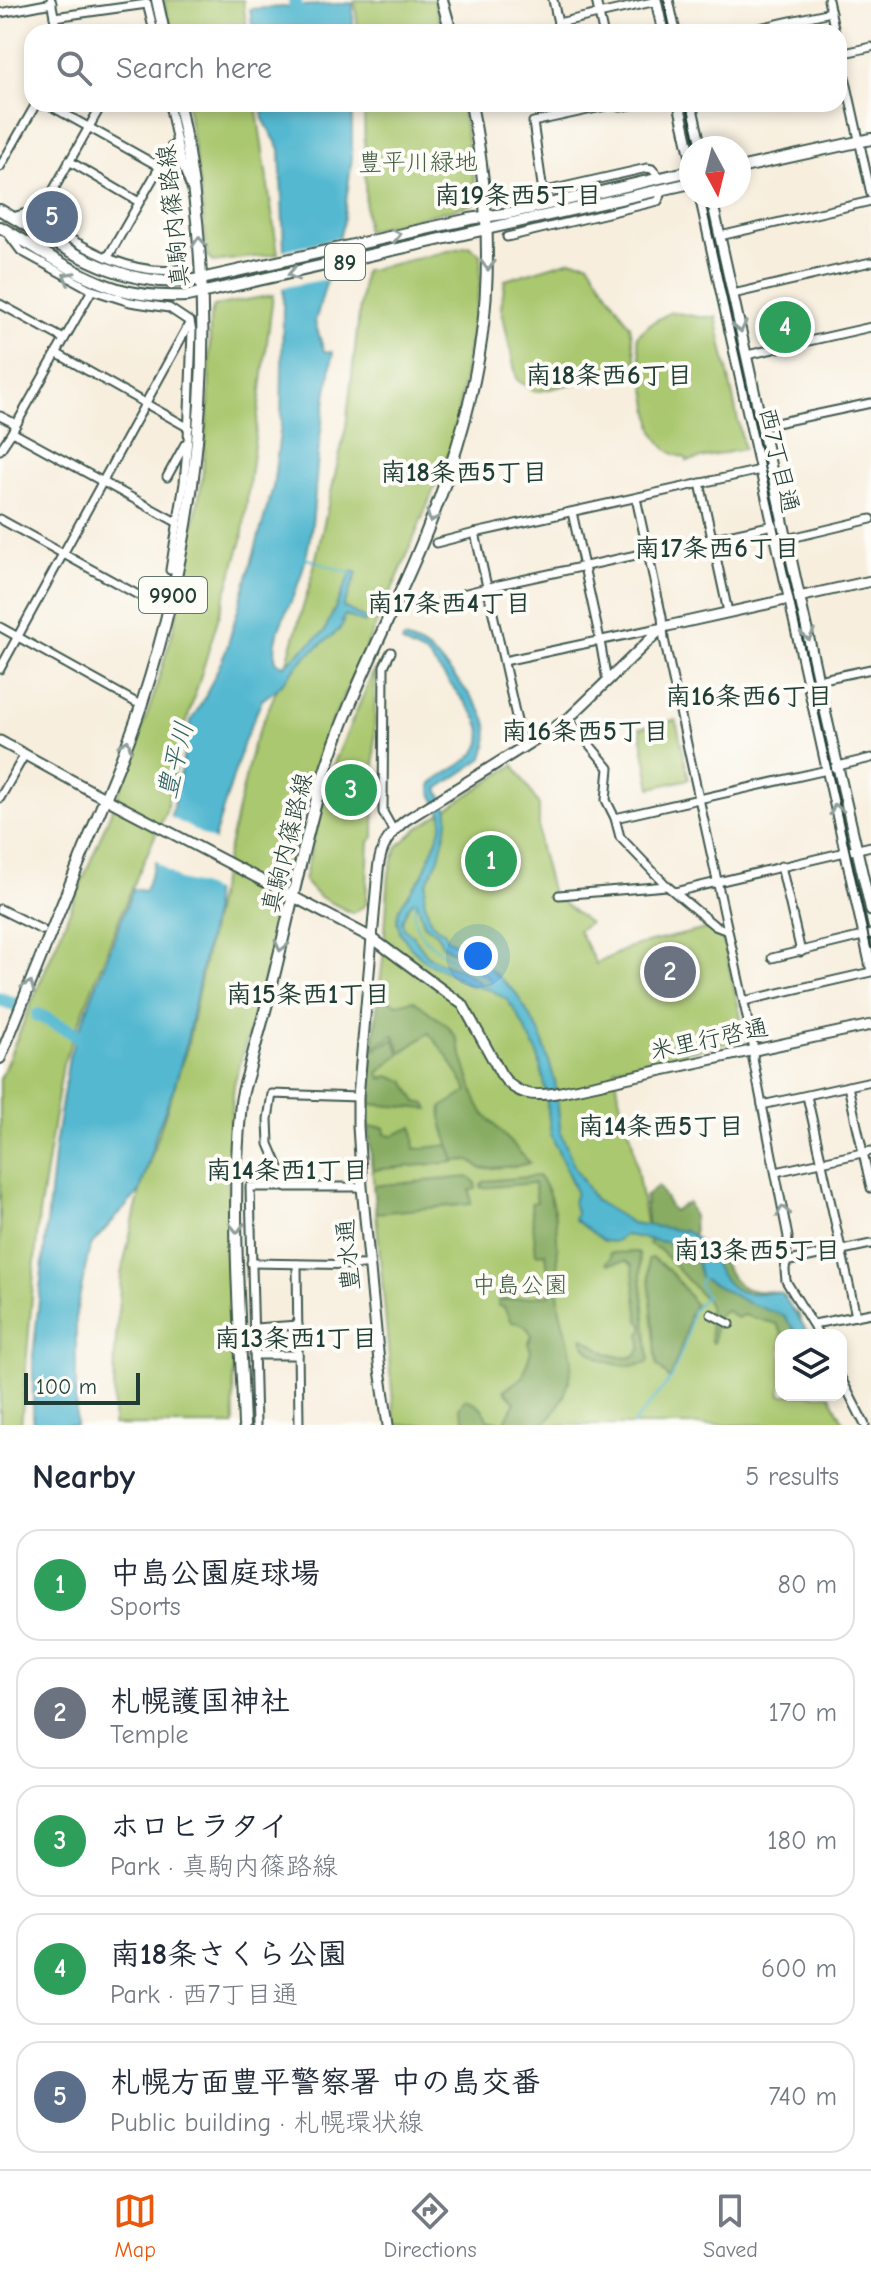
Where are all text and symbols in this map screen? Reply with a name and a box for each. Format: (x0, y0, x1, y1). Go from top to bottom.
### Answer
search box (24, 24, 847, 112)
icon: search (52, 46, 96, 90)
text: Search here (116, 51, 272, 86)
north arrow (679, 136, 751, 208)
street label: 真駒内篠路線 (152, 143, 194, 289)
park label: 豊平川緑地 (358, 148, 478, 176)
district label: 南19条西5丁目 (434, 181, 602, 211)
pin: 5 (26, 187, 78, 247)
one-way arrow (389, 227, 403, 244)
one-way arrow (191, 235, 208, 248)
road number: 89 (325, 244, 365, 280)
one-way arrow (479, 259, 497, 272)
one-way arrow (286, 265, 300, 282)
one-way arrow (63, 271, 77, 287)
pin: 4 (759, 297, 811, 357)
one-way arrow (731, 319, 748, 333)
district label: 南18条西6丁目 (525, 361, 693, 391)
street label: 西7丁目通 (753, 405, 805, 515)
district label: 南18条西5丁目 (380, 458, 548, 488)
one-way arrow (426, 509, 442, 523)
district label: 南17条西6丁目 (634, 534, 800, 564)
road number: 9900 (139, 577, 207, 613)
district label: 南17条西4丁目 (367, 589, 531, 619)
one-way arrow (799, 629, 816, 642)
district label: 南16条西6丁目 (665, 682, 833, 712)
district label: 南16条西5丁目 (501, 717, 669, 747)
water label: 豊平川 (152, 719, 200, 802)
one-way arrow (117, 739, 133, 753)
pin: 3 (325, 760, 377, 820)
street label: 真駒内篠路線 (256, 770, 318, 916)
one-way arrow (828, 803, 845, 816)
pin: 1 (465, 831, 517, 891)
your location (458, 936, 498, 976)
one-way arrow (274, 938, 291, 952)
pin: 2 (644, 942, 696, 1002)
one-way arrow (19, 980, 36, 994)
district label: 南15条西1丁目 (226, 980, 390, 1010)
street label: 米里行啓通 (647, 1013, 771, 1065)
district label: 南14条西5丁目 (578, 1112, 744, 1142)
district label: 南14条西1丁目 (206, 1156, 368, 1186)
one-way arrow (776, 1205, 793, 1218)
street label: 豊水通 (331, 1218, 365, 1292)
one-way arrow (229, 1222, 246, 1235)
district label: 南13条西5丁目 (674, 1236, 840, 1266)
park label: 中島公園 (472, 1271, 568, 1299)
district label: 南13条西1丁目 (214, 1324, 378, 1354)
map controls (775, 1329, 847, 1401)
button: layers (775, 1329, 847, 1401)
scale bar (24, 1369, 140, 1405)
text: 100 m (36, 1374, 97, 1400)
text: Nearby (32, 1457, 135, 1497)
text: 5 results (745, 1462, 839, 1492)
text: 中島公園庭球場 (110, 1556, 320, 1591)
text: 1 (55, 1570, 65, 1600)
text: 80 m (778, 1570, 837, 1600)
text: Sports (110, 1592, 181, 1622)
text: 札幌護国神社 (110, 1684, 290, 1719)
text: 2 (54, 1698, 66, 1728)
text: 170 m (768, 1698, 837, 1728)
text: Temple (110, 1720, 189, 1750)
text: ホロヒラタイ (110, 1809, 289, 1844)
text: 3 (54, 1826, 66, 1856)
text: 180 m (767, 1826, 837, 1856)
text: Park · 真駒内篠路線 (110, 1852, 338, 1882)
text: 南18条さくら公園 (110, 1937, 347, 1972)
text: 4 (54, 1954, 66, 1984)
text: 600 m (761, 1954, 837, 1984)
text: Park · 西7丁目通 (110, 1980, 298, 2010)
text: 札幌方面豊平警察署 中の島交番 (110, 2065, 541, 2100)
text: 5 (53, 2082, 67, 2112)
text: 740 m (768, 2082, 837, 2112)
text: Public building · 札幌環状線 (110, 2108, 423, 2138)
tab: Map (113, 2189, 157, 2263)
tab: Directions (384, 2189, 477, 2263)
tab: Saved (703, 2189, 758, 2263)

